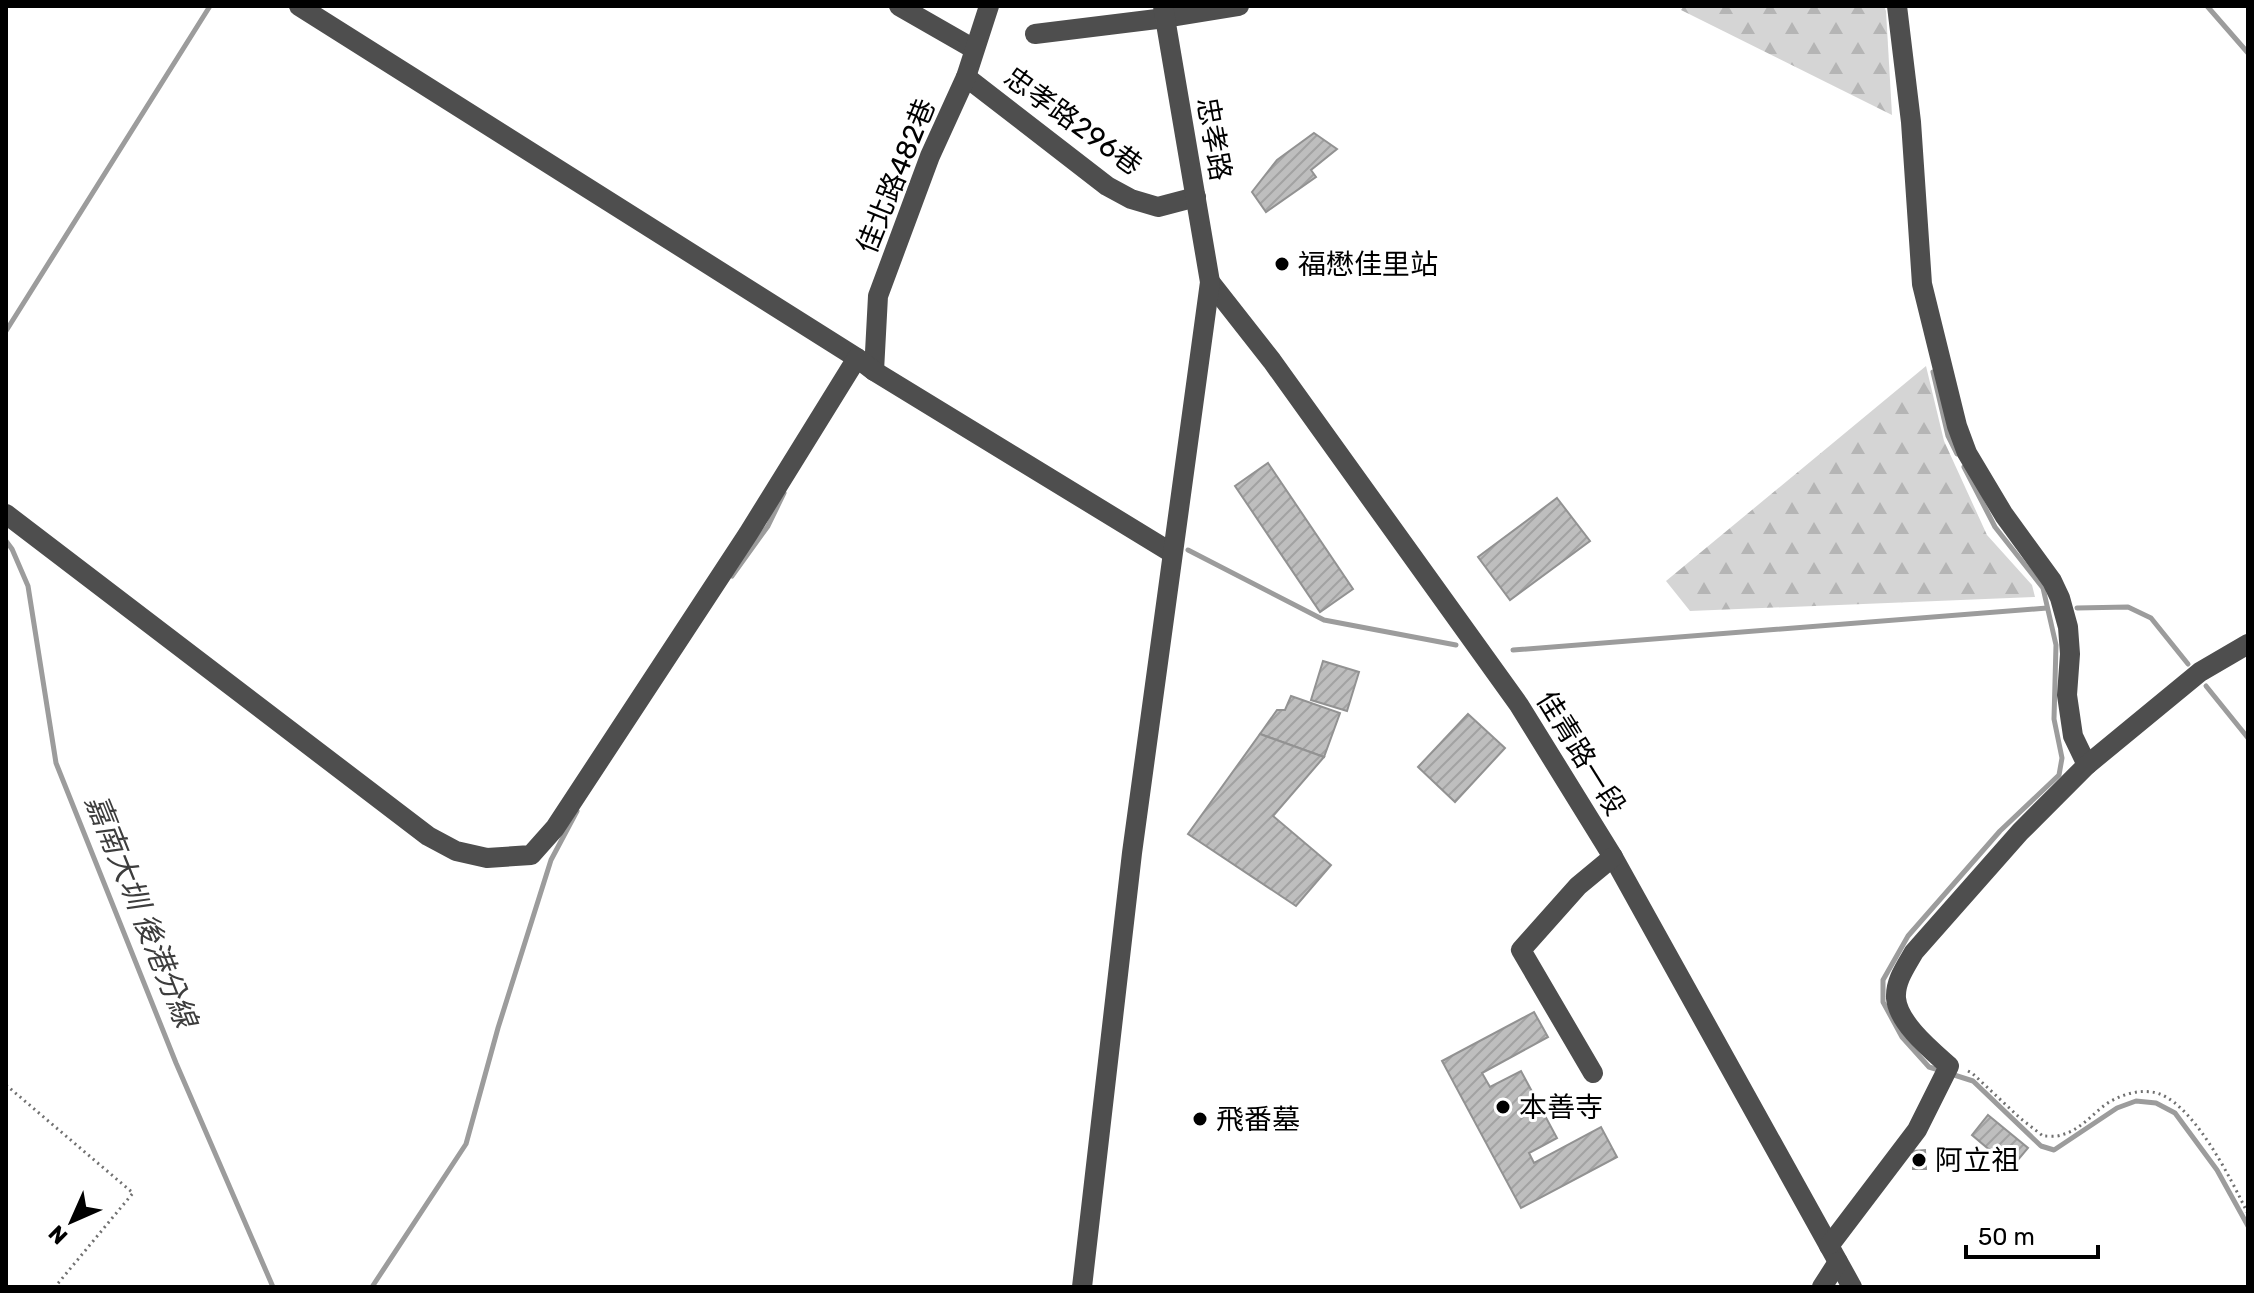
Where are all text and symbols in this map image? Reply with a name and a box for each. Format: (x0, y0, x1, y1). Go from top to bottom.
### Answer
street label: 忠孝路296巷 (998, 60, 1148, 182)
street label: 佳北路482巷 (850, 94, 942, 258)
street label: 忠孝路 (1190, 95, 1238, 183)
place label: 福懋佳里站 (1298, 248, 1438, 281)
marker: 福懋佳里站 (1273, 255, 1291, 273)
street label: 佳青路一段 (1530, 685, 1632, 821)
water label: 嘉南大圳 後港分線 (78, 790, 205, 1035)
place label: 本善寺 (1519, 1091, 1603, 1124)
marker: 本善寺 (1494, 1098, 1512, 1116)
place label: 飛番墓 (1216, 1103, 1300, 1136)
marker: 飛番墓 (1191, 1110, 1209, 1128)
place label: 阿立祖 (1935, 1144, 2019, 1177)
marker: 阿立祖 (1910, 1151, 1928, 1169)
north arrow (32, 1181, 112, 1261)
scale bar (1966, 1209, 2098, 1259)
text: N (43, 1220, 73, 1250)
text: 50 m (1978, 1223, 2035, 1251)

